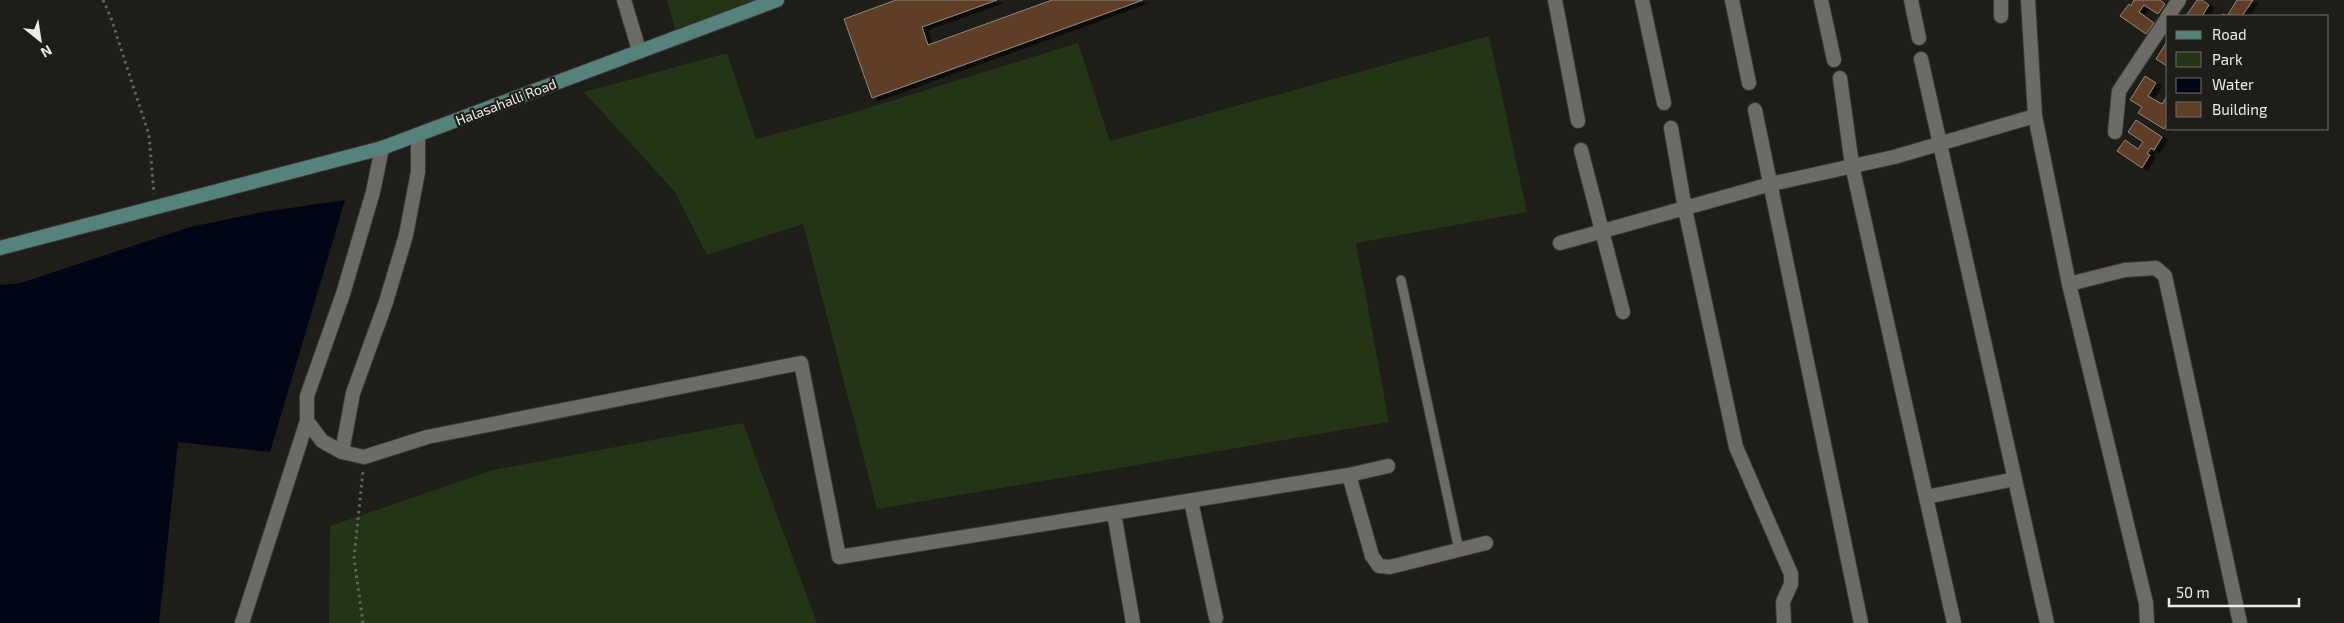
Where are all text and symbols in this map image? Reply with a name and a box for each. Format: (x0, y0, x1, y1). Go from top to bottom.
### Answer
north arrow (15, 15, 65, 65)
legend (2166, 15, 2329, 130)
text: Road (2212, 25, 2247, 43)
text: N (38, 42, 55, 62)
text: Park (2212, 50, 2243, 68)
street label: Halasahalli Road (453, 74, 559, 129)
text: Water (2212, 75, 2254, 93)
text: Building (2212, 100, 2268, 118)
scale bar (2169, 576, 2299, 608)
text: 50 m (2176, 583, 2210, 601)

